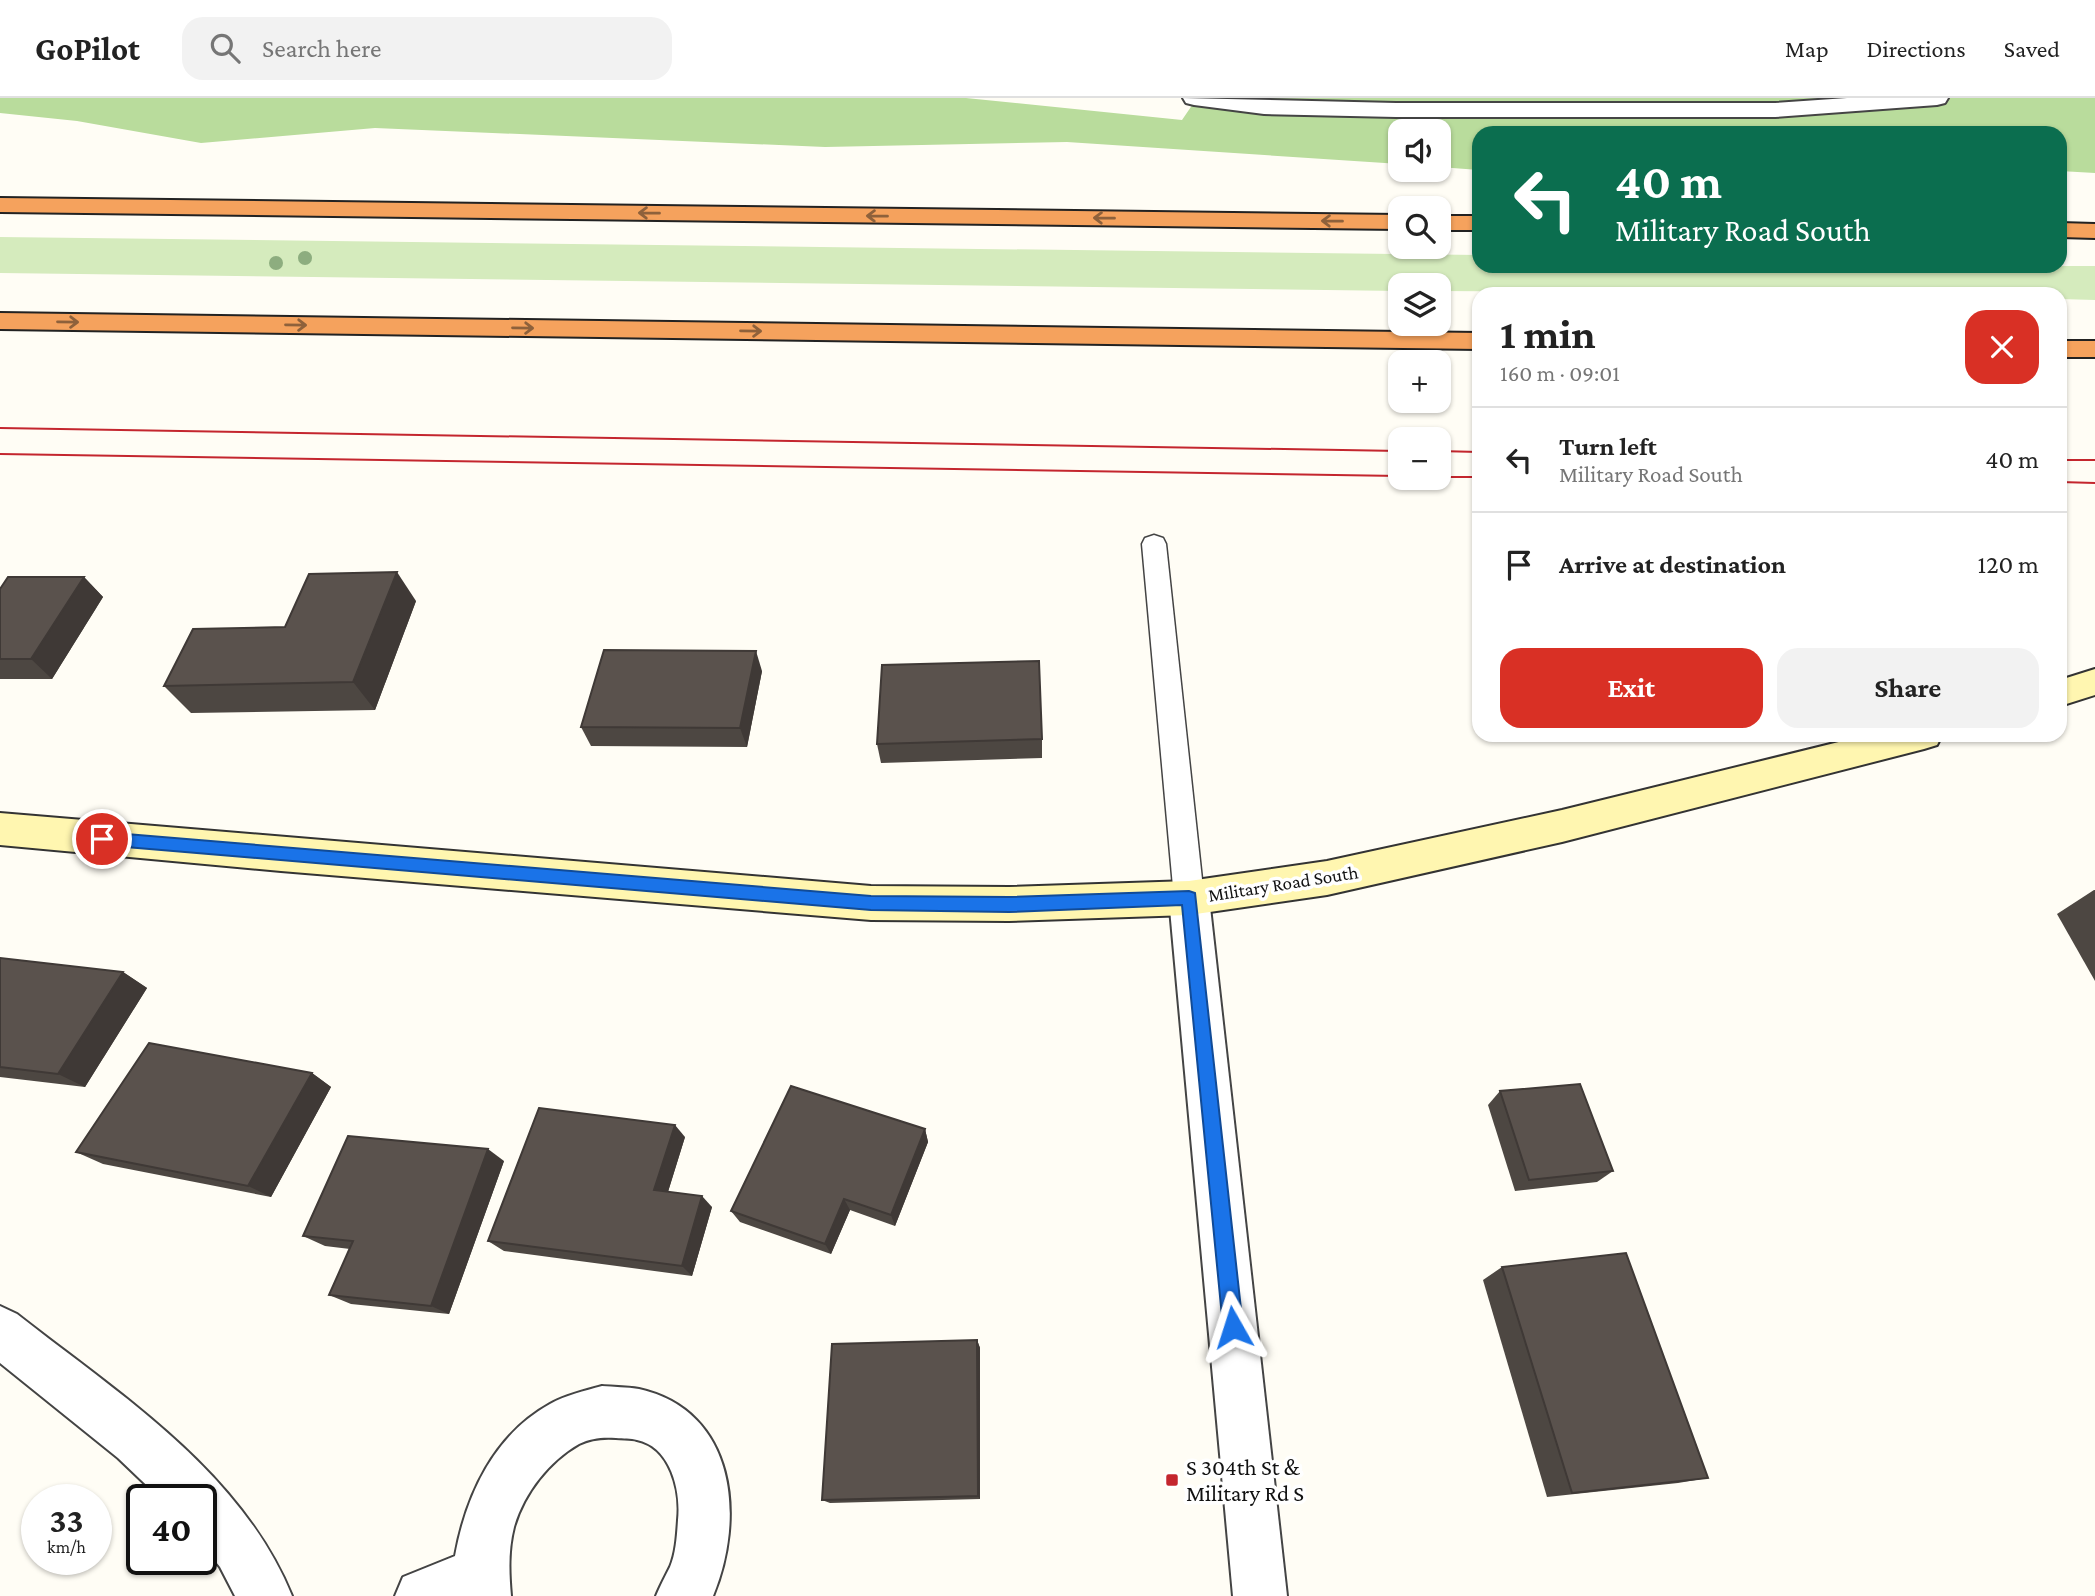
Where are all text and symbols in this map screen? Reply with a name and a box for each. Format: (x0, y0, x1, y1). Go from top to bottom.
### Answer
search box (182, 17, 672, 80)
icon: search (206, 29, 244, 67)
text: GoPilot (35, 30, 140, 67)
text: Search here (262, 34, 381, 63)
text: Map (1785, 35, 1829, 62)
text: Directions (1867, 35, 1966, 62)
text: Saved (2004, 35, 2060, 62)
map controls (1388, 119, 1451, 490)
button: sound (1388, 119, 1451, 182)
icon: left (1500, 154, 1591, 245)
text: 40 m (1615, 154, 1722, 209)
button: search (1388, 196, 1451, 259)
one-way arrow (638, 206, 661, 220)
one-way arrow (866, 209, 889, 222)
one-way arrow (1093, 212, 1116, 225)
text: Military Road South (1615, 212, 1871, 248)
one-way arrow (1321, 214, 1344, 228)
button: layers (1388, 273, 1451, 336)
text: 1 min (1500, 310, 1596, 357)
button: close (1965, 310, 2039, 384)
one-way arrow (56, 315, 79, 329)
one-way arrow (284, 318, 307, 332)
one-way arrow (511, 321, 534, 335)
one-way arrow (739, 324, 762, 338)
button: + (1388, 350, 1451, 413)
text: 160 m · 09:01 (1500, 360, 1620, 386)
button: − (1388, 427, 1451, 490)
text: Turn left (1559, 432, 1657, 461)
icon: left (1500, 441, 1538, 479)
text: 40 m (1985, 445, 2039, 474)
text: Military Road South (1559, 461, 1743, 487)
icon: arrive (1500, 546, 1538, 584)
text: Arrive at destination (1559, 550, 1786, 579)
text: 120 m (1978, 550, 2039, 579)
button: Exit (1500, 648, 1763, 728)
button: Share (1777, 648, 2039, 728)
pin (72, 809, 132, 869)
icon: arrive (83, 820, 121, 858)
street label: Military Road South (1206, 861, 1360, 906)
position arrow (1196, 1290, 1270, 1364)
place label: S 304th St & Military Rd S (1186, 1454, 1304, 1506)
marker: S 304th St & Military Rd S (1164, 1472, 1180, 1488)
speed limit sign: 40 (126, 1484, 217, 1575)
text: 33 (49, 1501, 84, 1540)
text: km/h (47, 1537, 86, 1557)

